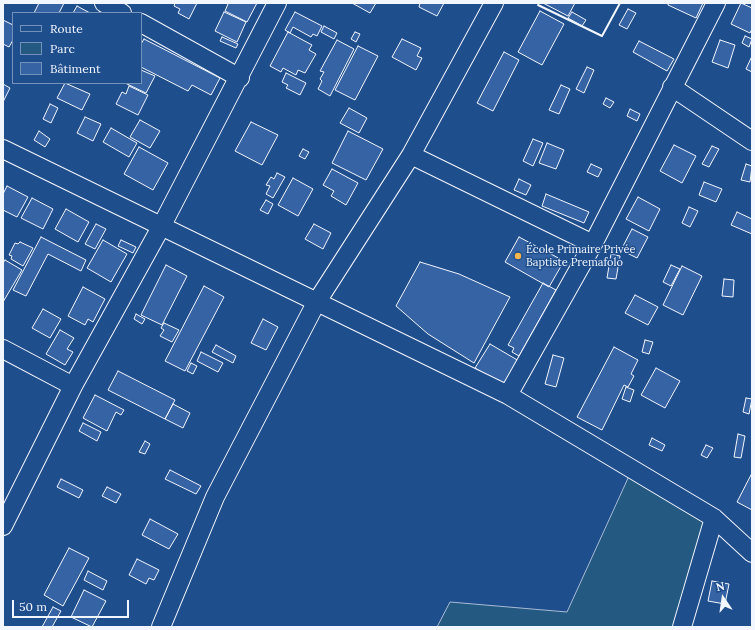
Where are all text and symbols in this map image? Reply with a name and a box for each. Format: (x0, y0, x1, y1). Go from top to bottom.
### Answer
legend (12, 12, 142, 84)
text: Route (50, 21, 83, 36)
text: Parc (50, 41, 75, 56)
text: Bâtiment (50, 61, 101, 76)
place label: École Primaire Privée Baptiste Premafolo (526, 243, 635, 269)
marker: École Primaire Privée Baptiste Premafolo (513, 251, 523, 261)
north arrow (703, 578, 743, 618)
text: N (715, 579, 726, 594)
scale bar (14, 592, 131, 618)
text: 50 m (19, 599, 47, 614)

